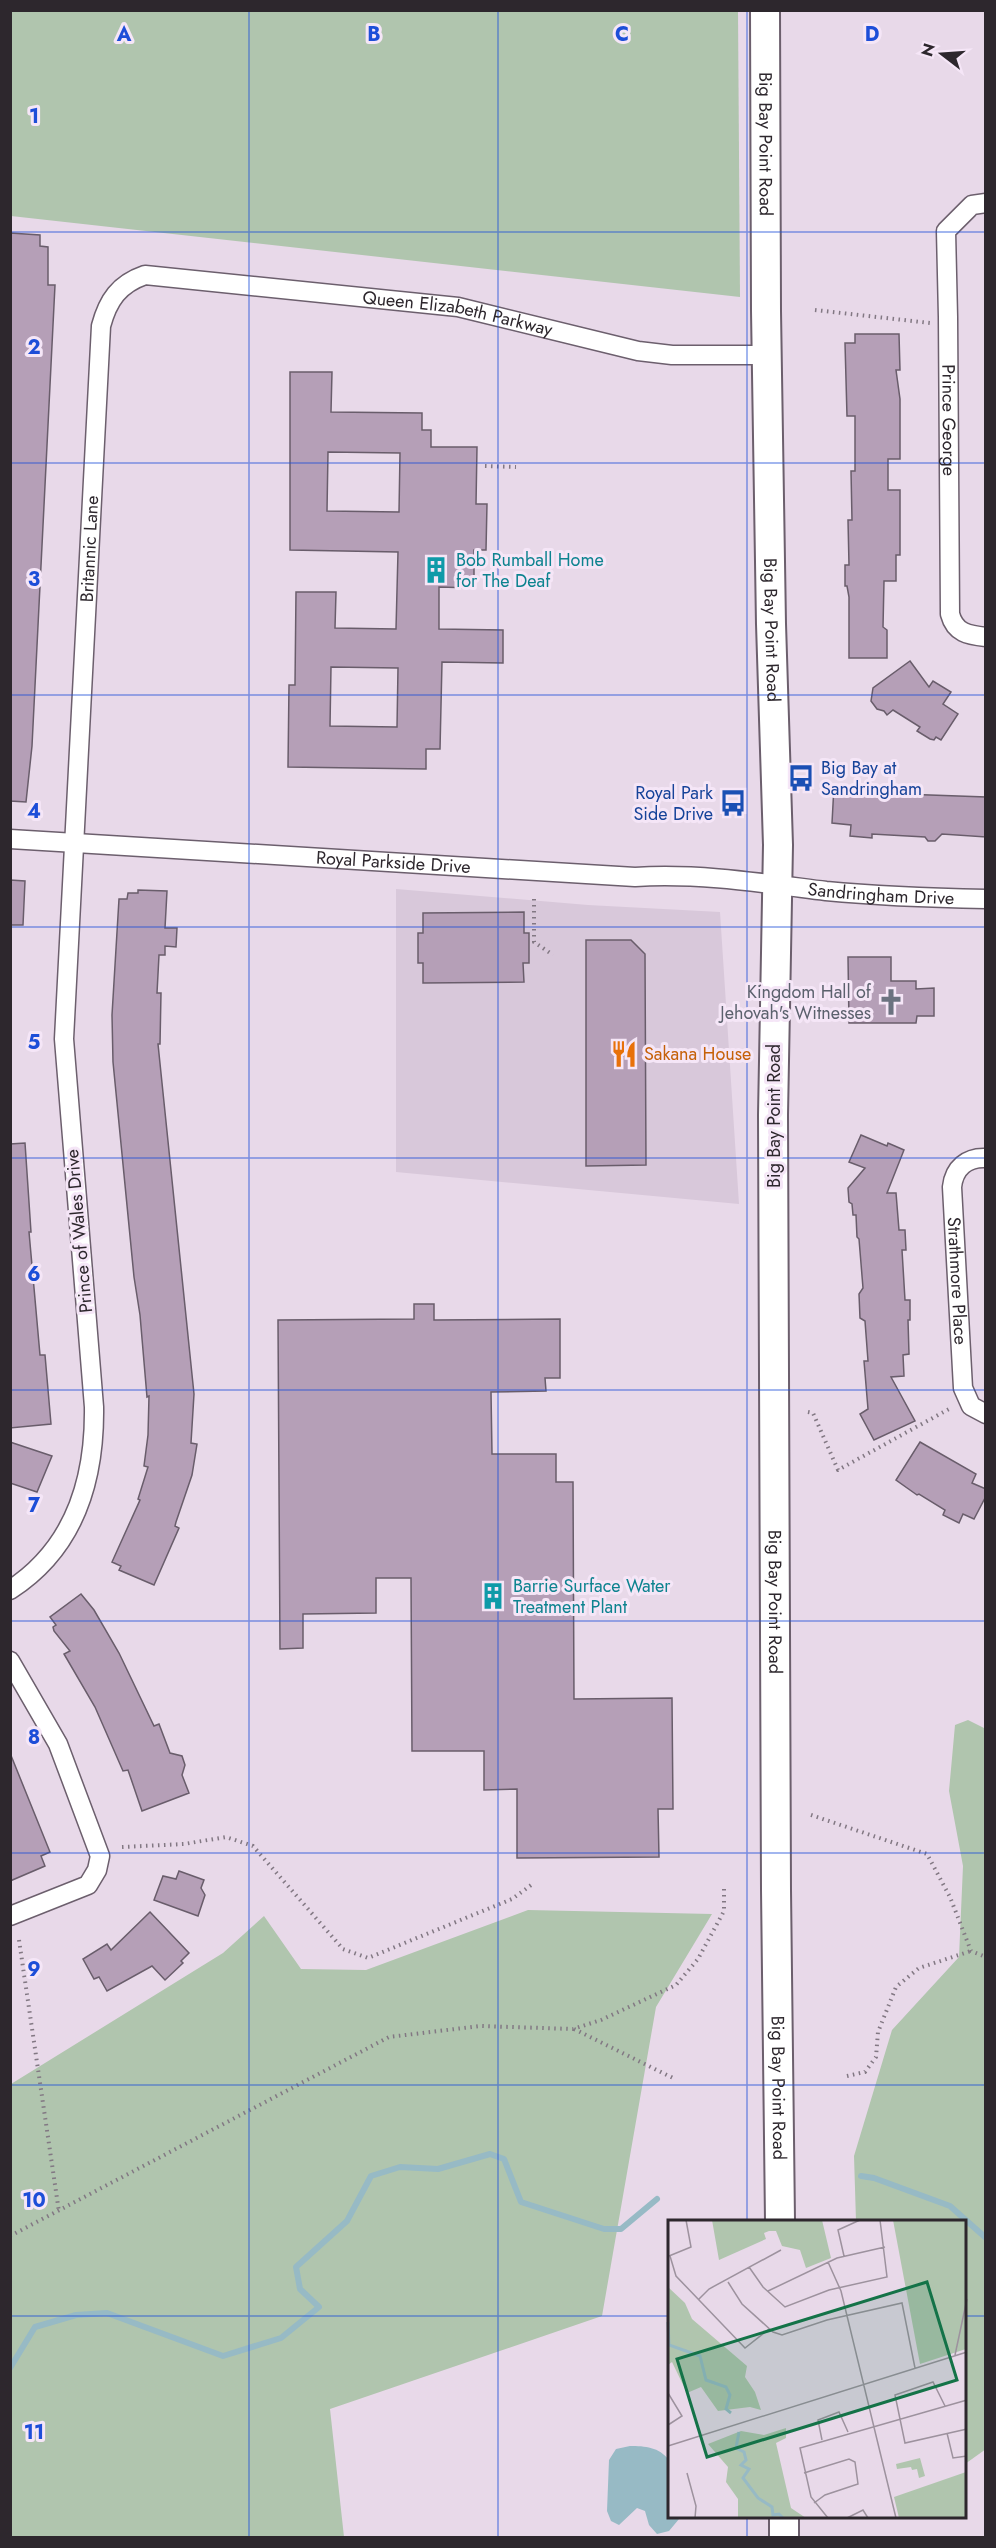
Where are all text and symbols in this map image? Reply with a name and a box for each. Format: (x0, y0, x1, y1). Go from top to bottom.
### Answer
text: A (116, 20, 132, 49)
text: B (367, 20, 381, 49)
text: C (615, 20, 629, 49)
text: D (865, 20, 879, 49)
north arrow (912, 24, 972, 84)
text: N (915, 40, 941, 59)
street label: Big Bay Point Road (752, 72, 779, 216)
text: 1 (29, 102, 39, 131)
street label: Queen Elizabeth Parkway (361, 284, 555, 343)
text: 2 (27, 333, 41, 362)
street label: Prince George (935, 364, 962, 476)
street label: Britannic Lane (74, 495, 105, 603)
place label: Bob Rumball Home for The Deaf (456, 547, 604, 594)
building icon: Bob Rumball Home for The Deaf (421, 555, 451, 585)
street label: Big Bay Point Road (757, 558, 786, 702)
text: 3 (28, 565, 40, 594)
place label: Big Bay at Sandringham (821, 755, 922, 802)
bus stop icon: Big Bay at Sandringham (786, 763, 816, 793)
place label: Royal Park Side Drive (634, 780, 713, 827)
bus stop icon: Royal Park Side Drive (718, 788, 748, 818)
text: 4 (27, 797, 41, 826)
street label: Royal Parkside Drive (315, 845, 471, 880)
street label: Sandringham Drive (806, 876, 955, 911)
place label: Kingdom Hall of Jehovah's Witnesses (718, 979, 872, 1026)
church icon: Kingdom Hall of Jehovah's Witnesses (876, 987, 906, 1017)
text: 5 (28, 1028, 41, 1057)
restaurant icon: Sakana House (609, 1039, 639, 1069)
place label: Sakana House (644, 1041, 751, 1067)
street label: Big Bay Point Road (761, 1044, 787, 1188)
street label: Prince of Wales Drive (59, 1148, 99, 1314)
street label: Strathmore Place (941, 1216, 974, 1345)
text: 6 (27, 1260, 41, 1289)
text: 7 (28, 1491, 41, 1520)
street label: Big Bay Point Road (762, 1530, 788, 1674)
place label: Barrie Surface Water Treatment Plant (513, 1573, 671, 1620)
building icon: Barrie Surface Water Treatment Plant (478, 1581, 508, 1611)
text: 8 (28, 1723, 40, 1752)
text: 9 (27, 1955, 41, 1984)
street label: Big Bay Point Road (765, 2016, 792, 2160)
text: 10 (22, 2186, 46, 2215)
inset map (668, 2220, 966, 2518)
text: 11 (24, 2418, 44, 2447)

